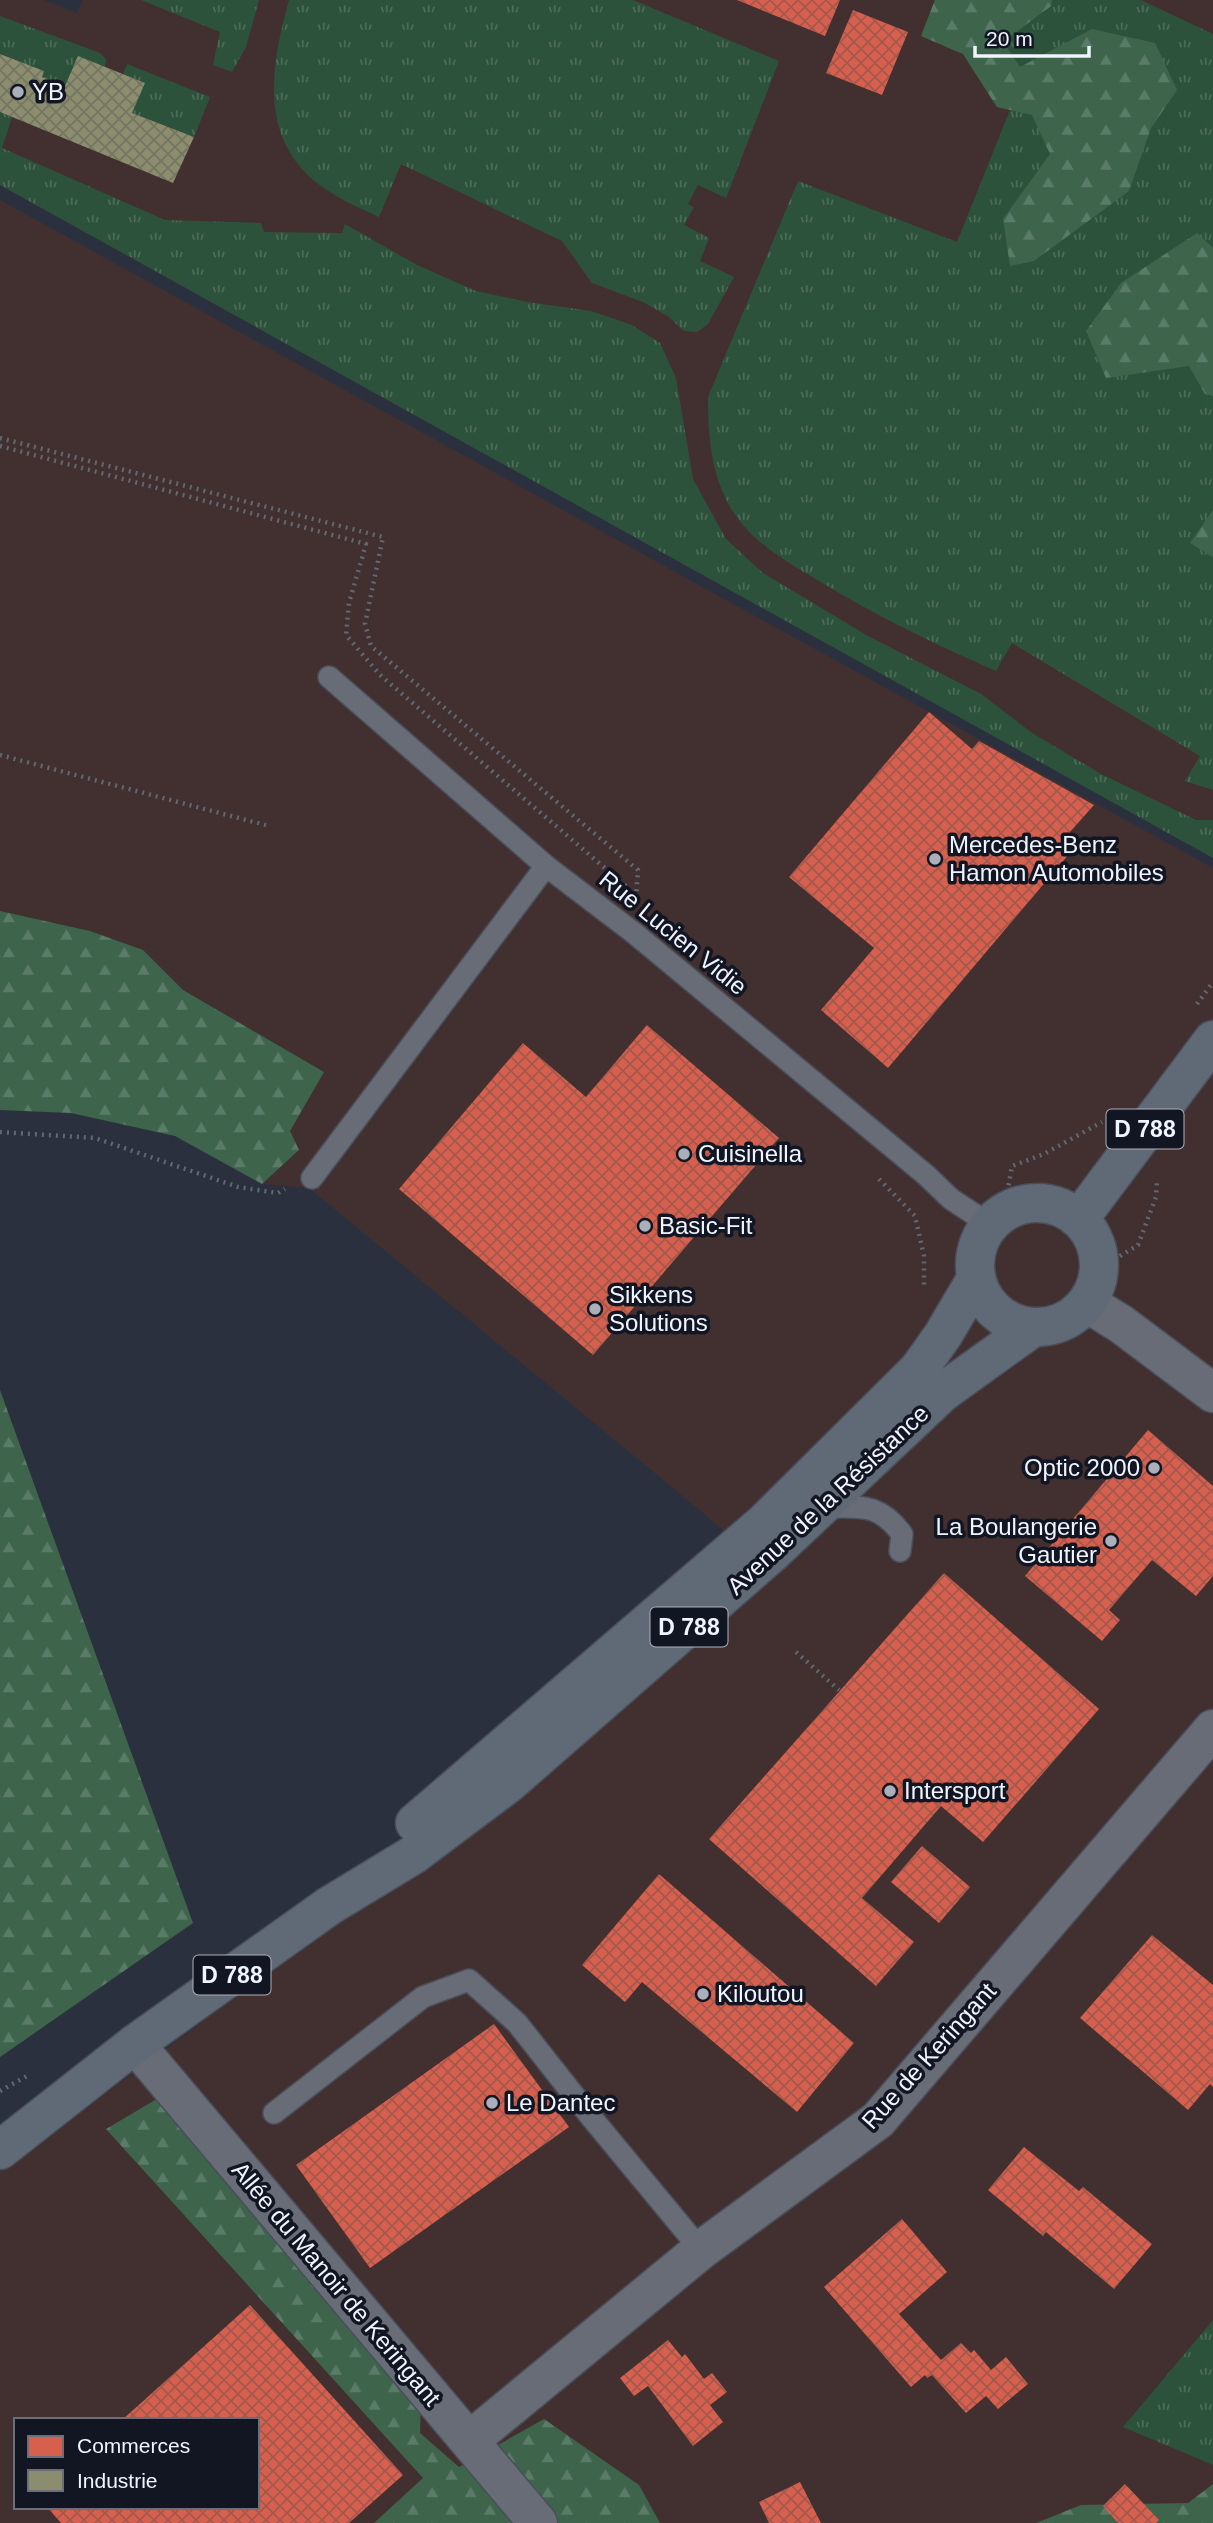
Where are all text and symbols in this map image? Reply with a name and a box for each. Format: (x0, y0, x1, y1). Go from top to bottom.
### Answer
scale bar (975, 14, 1089, 58)
text: 20 m (986, 27, 1033, 50)
place label: YB (32, 78, 64, 105)
marker: YB (10, 84, 26, 100)
place label: Mercedes-Benz Hamon Automobiles (949, 831, 1164, 886)
marker: Mercedes-Benz Hamon Automobiles (927, 851, 943, 867)
street label: Rue Lucien Vidie (594, 865, 752, 1000)
road number: D 788 (1106, 1110, 1184, 1148)
place label: Cuisinella (698, 1140, 803, 1167)
marker: Cuisinella (676, 1146, 692, 1162)
place label: Basic-Fit (659, 1212, 753, 1239)
marker: Basic-Fit (637, 1218, 653, 1234)
place label: Sikkens Solutions (609, 1281, 708, 1336)
marker: Sikkens Solutions (587, 1301, 603, 1317)
street label: Avenue de la Résistance (722, 1399, 934, 1600)
place label: Optic 2000 (1024, 1454, 1140, 1481)
marker: Optic 2000 (1146, 1460, 1162, 1476)
place label: La Boulangerie Gautier (936, 1513, 1097, 1568)
marker: La Boulangerie Gautier (1103, 1533, 1119, 1549)
road number: D 788 (650, 1608, 728, 1646)
place label: Intersport (904, 1777, 1006, 1804)
marker: Intersport (882, 1783, 898, 1799)
road number: D 788 (194, 1956, 270, 1994)
street label: Rue de Keringant (856, 1977, 1001, 2134)
place label: Kiloutou (717, 1980, 804, 2007)
marker: Kiloutou (695, 1986, 711, 2002)
place label: Le Dantec (506, 2089, 615, 2116)
marker: Le Dantec (484, 2095, 500, 2111)
street label: Allée du Manoir de Keringant (227, 2156, 446, 2411)
legend (14, 2418, 259, 2509)
text: Commerces (77, 2434, 190, 2457)
text: Industrie (77, 2469, 158, 2492)

